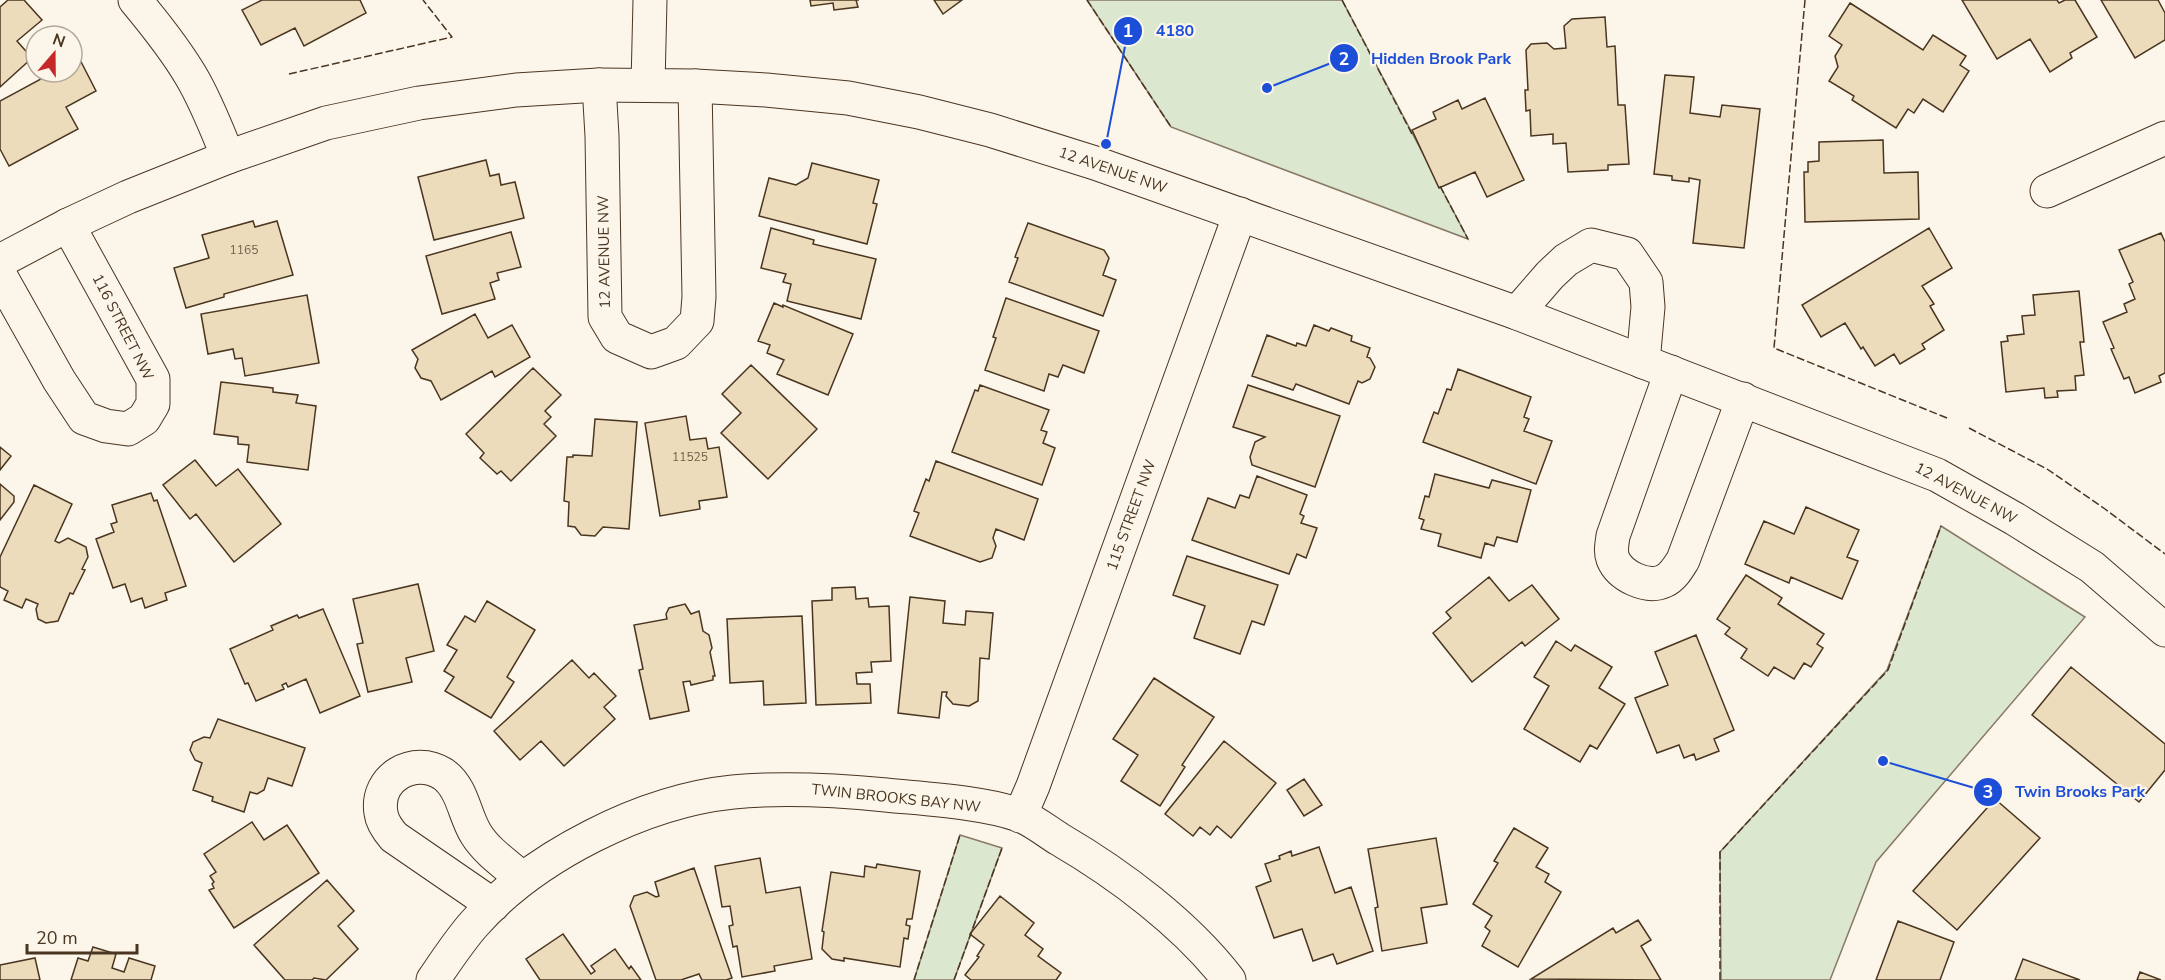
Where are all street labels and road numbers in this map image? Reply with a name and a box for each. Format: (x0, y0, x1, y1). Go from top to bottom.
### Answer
street label: 12 AVENUE NW (1056, 142, 1170, 198)
street label: 12 AVENUE NW (593, 195, 615, 309)
street label: 116 STREET NW (88, 270, 159, 384)
street label: 115 STREET NW (1102, 456, 1161, 573)
street label: 12 AVENUE NW (1911, 458, 2021, 529)
street label: TWIN BROOKS BAY NW (810, 779, 982, 817)

